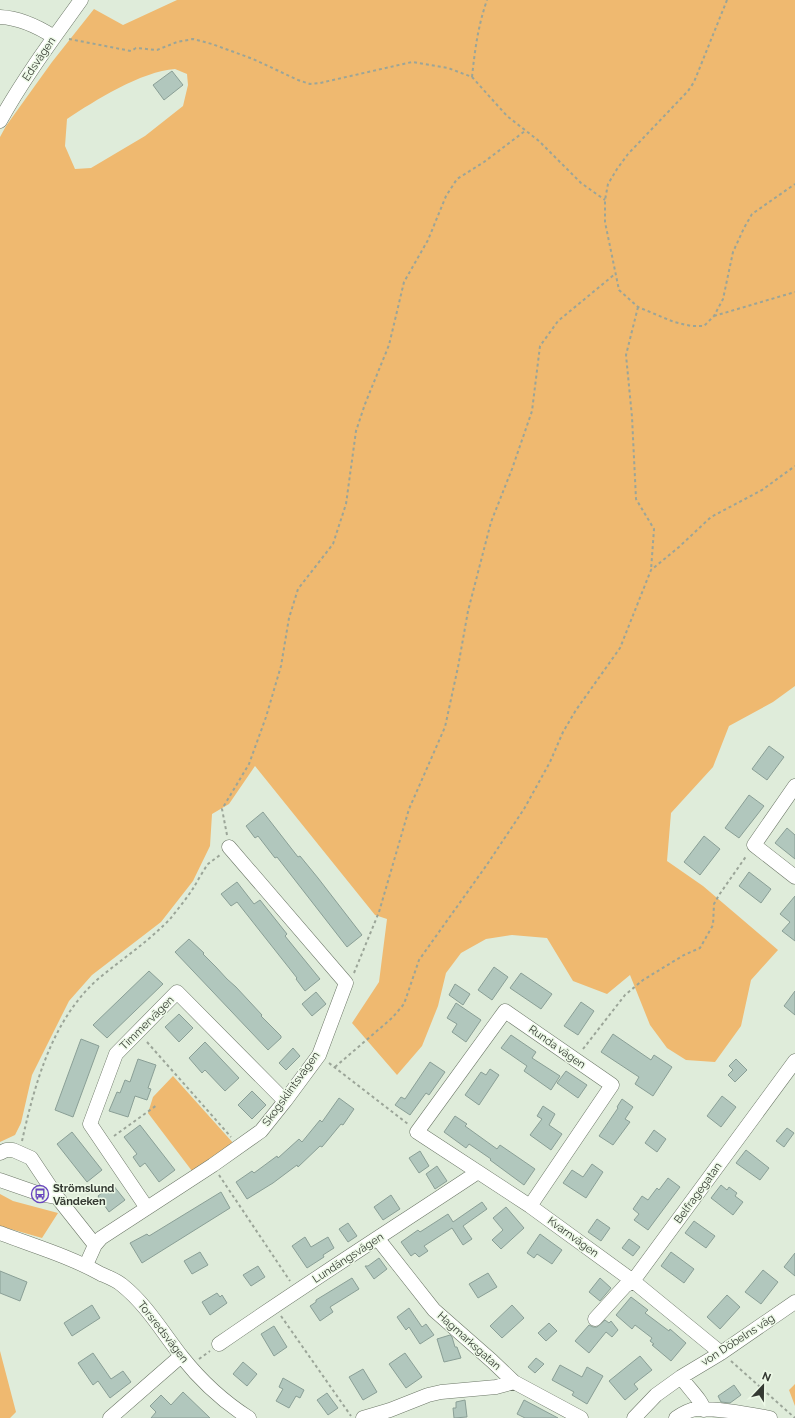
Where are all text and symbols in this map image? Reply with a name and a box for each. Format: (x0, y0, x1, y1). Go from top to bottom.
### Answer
street label: Edsvägen (20, 35, 58, 83)
street label: Timmervägen (117, 993, 177, 1053)
street label: Runda vägen (526, 1023, 588, 1071)
street label: Skogsklintsvägen (260, 1049, 322, 1129)
street label: Belfragegatan (671, 1160, 725, 1226)
place label: Strömslund Vändeken (53, 1182, 114, 1208)
bus stop icon: Strömslund Vändeken (30, 1184, 50, 1204)
street label: Kvarnvägen (545, 1214, 601, 1260)
street label: Lundängsvägen (310, 1230, 386, 1286)
street label: Torsredsvägen (135, 1299, 191, 1365)
street label: Hagmarksgatan (435, 1309, 503, 1373)
street label: von Döbelns väg (699, 1311, 777, 1369)
north arrow (743, 1366, 783, 1406)
text: N (760, 1370, 773, 1385)

